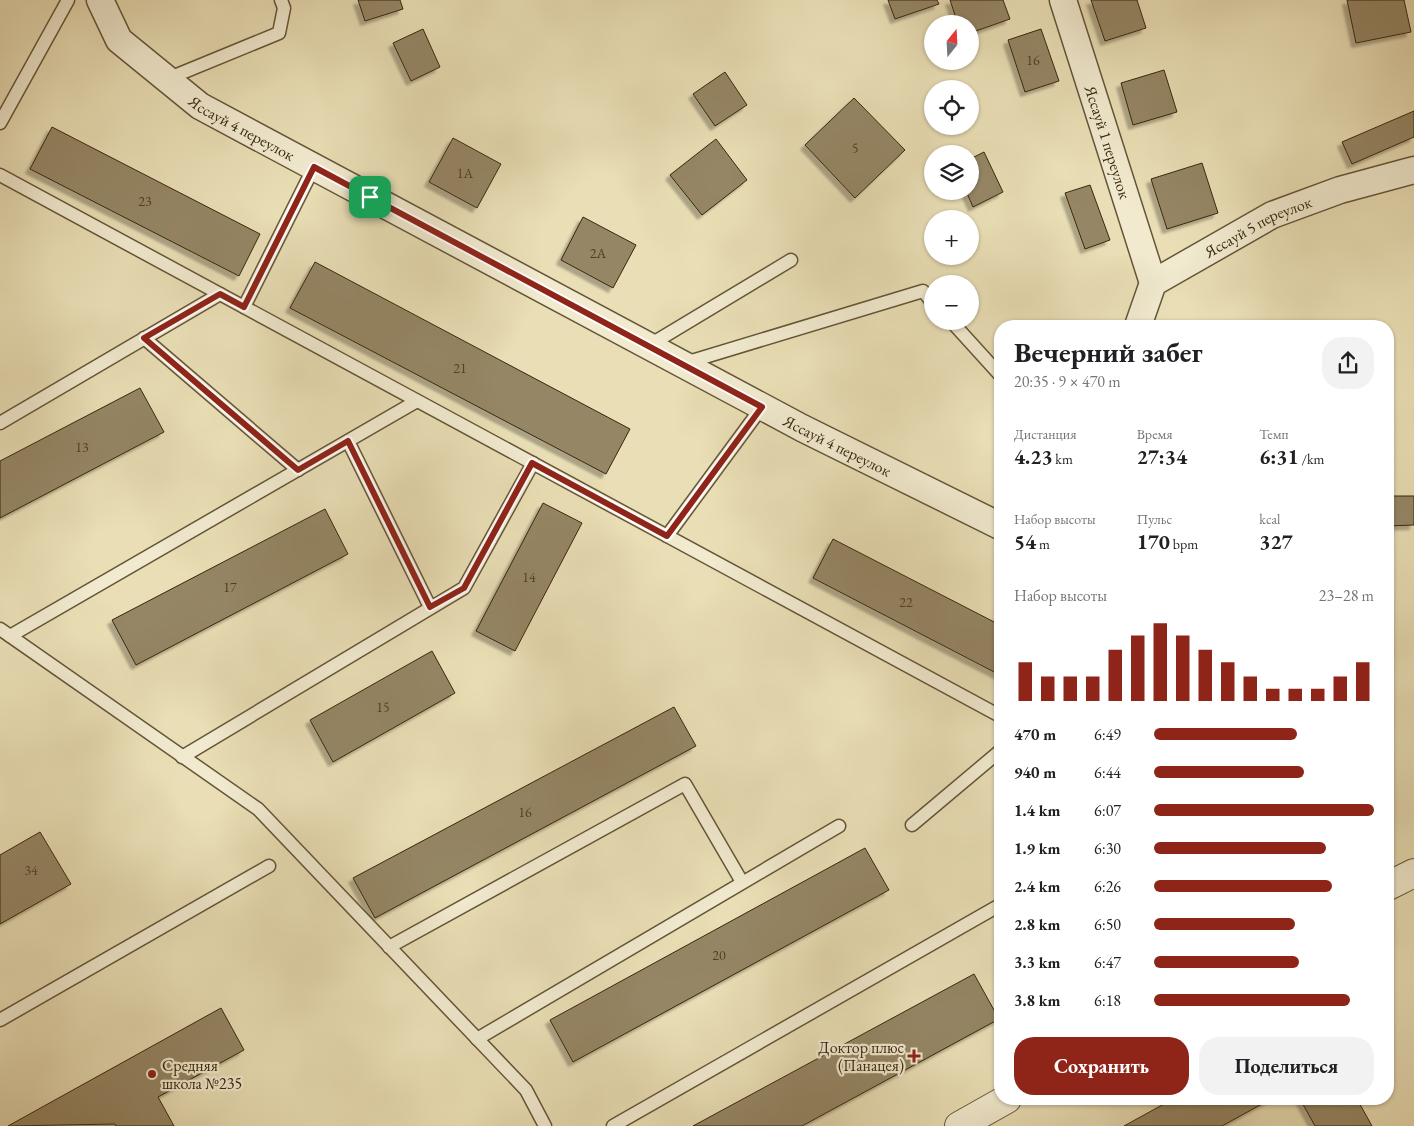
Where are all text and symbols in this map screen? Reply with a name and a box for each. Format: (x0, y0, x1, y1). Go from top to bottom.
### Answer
north arrow (924, 15, 979, 70)
map controls (924, 15, 979, 330)
house number: 16 (1026, 51, 1040, 69)
button: locate (924, 80, 979, 135)
street label: Яссауй 1 переулок (1080, 82, 1136, 202)
street label: Яссауй 4 переулок (184, 90, 299, 165)
house number: 5 (852, 139, 858, 157)
button: layers (924, 145, 979, 200)
house number: 1А (457, 164, 474, 182)
pin (349, 176, 391, 218)
icon: arrive (356, 183, 384, 211)
street label: Яссауй 5 переулок (1200, 191, 1315, 263)
house number: 23 (138, 192, 152, 210)
button: + (924, 210, 979, 265)
house number: 2А (590, 244, 607, 262)
button: − (924, 275, 979, 330)
text: Вечерний забег (1014, 334, 1203, 370)
button: share (1322, 337, 1374, 389)
house number: 21 (453, 359, 467, 377)
text: 20:35 · 9 × 470 m (1014, 371, 1121, 392)
street label: Яссауй 4 переулок (779, 409, 895, 481)
text: Дистанция (1014, 425, 1076, 443)
text: Время (1137, 425, 1173, 443)
text: Темп (1259, 425, 1289, 443)
house number: 13 (75, 438, 89, 456)
text: 4.23 (1014, 443, 1053, 470)
text: 27:34 (1137, 443, 1187, 470)
text: 6:31 (1259, 443, 1299, 470)
text: km (1053, 450, 1073, 468)
text: /km (1299, 450, 1324, 468)
text: Набор высоты (1014, 510, 1095, 528)
text: Пульс (1137, 510, 1172, 528)
text: kcal (1259, 510, 1280, 528)
text: 54 (1014, 528, 1036, 555)
text: 170 (1137, 528, 1170, 555)
text: 327 (1259, 528, 1293, 555)
text: m (1036, 535, 1050, 553)
text: bpm (1170, 535, 1198, 553)
house number: 14 (522, 568, 536, 586)
house number: 17 (223, 578, 237, 596)
text: Набор высоты (1014, 585, 1107, 606)
text: 23–28 m (1319, 585, 1374, 606)
house number: 22 (899, 593, 913, 611)
house number: 15 (376, 698, 390, 716)
text: 470 m (1014, 724, 1056, 745)
text: 6:49 (1094, 724, 1121, 745)
text: 940 m (1014, 762, 1056, 783)
text: 6:44 (1094, 762, 1121, 783)
text: 1.4 km (1014, 800, 1060, 821)
text: 6:07 (1094, 800, 1121, 821)
house number: 16 (518, 803, 532, 821)
text: 1.9 km (1014, 838, 1060, 859)
text: 6:30 (1094, 838, 1121, 859)
house number: 34 (24, 861, 38, 879)
text: 2.4 km (1014, 876, 1060, 897)
text: 6:26 (1094, 876, 1121, 897)
text: 2.8 km (1014, 914, 1060, 935)
text: 6:50 (1094, 914, 1121, 935)
house number: 20 (712, 946, 726, 964)
text: 3.3 km (1014, 952, 1060, 973)
text: 6:47 (1094, 952, 1121, 973)
text: 3.8 km (1014, 990, 1060, 1011)
text: 6:18 (1094, 990, 1121, 1011)
place label: Доктор плюс (Панацея) (818, 1037, 904, 1076)
button: Сохранить (1014, 1037, 1189, 1095)
button: Поделиться (1199, 1037, 1374, 1095)
marker: Доктор плюс (Панацея) (908, 1050, 920, 1062)
place label: Средняя школа №235 (162, 1055, 242, 1094)
marker: Средняя школа №235 (146, 1068, 158, 1080)

